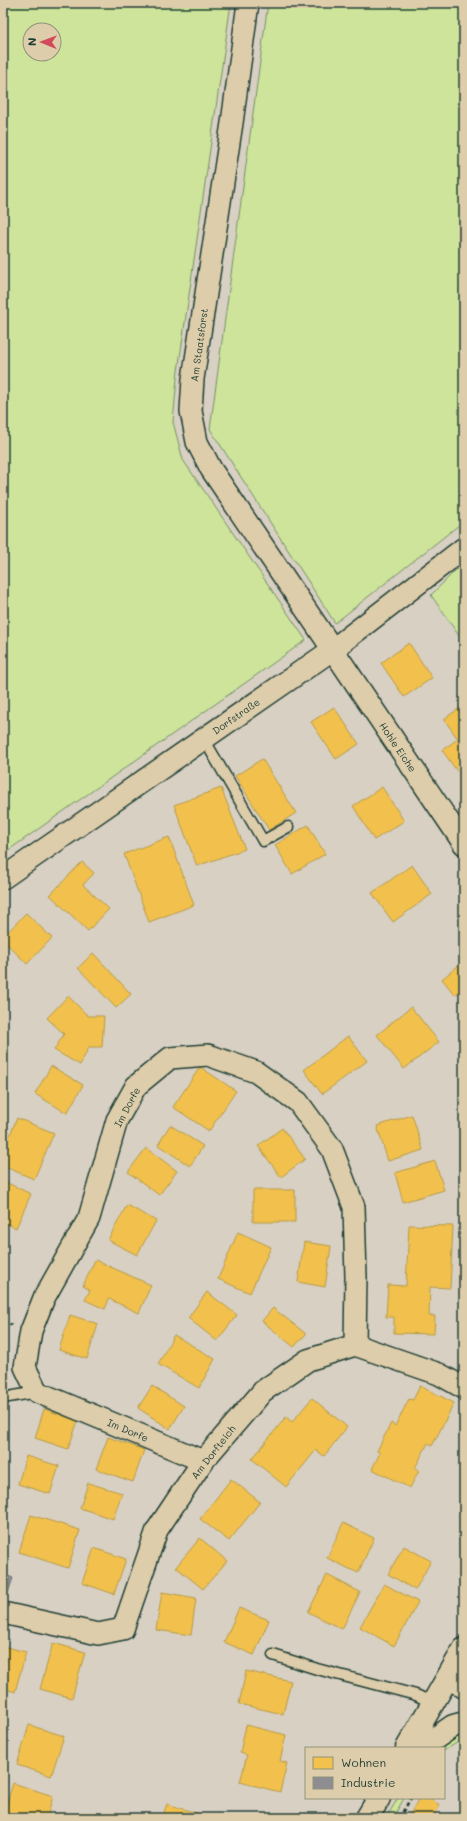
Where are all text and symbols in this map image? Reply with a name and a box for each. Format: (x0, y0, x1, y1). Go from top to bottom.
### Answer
north arrow (22, 22, 62, 62)
text: N (24, 38, 39, 46)
street label: Am Staatsforst (187, 307, 211, 383)
street label: Dorfstraße (210, 695, 262, 737)
street label: Hohle Eiche (376, 719, 420, 775)
street label: Im Dorfe (111, 1085, 143, 1129)
street label: Im Dorfe (105, 1415, 151, 1445)
street label: Am Dorfteich (187, 1422, 239, 1482)
legend (305, 1747, 445, 1799)
text: Wohnen (341, 1754, 386, 1770)
text: Industrie (341, 1774, 395, 1790)

